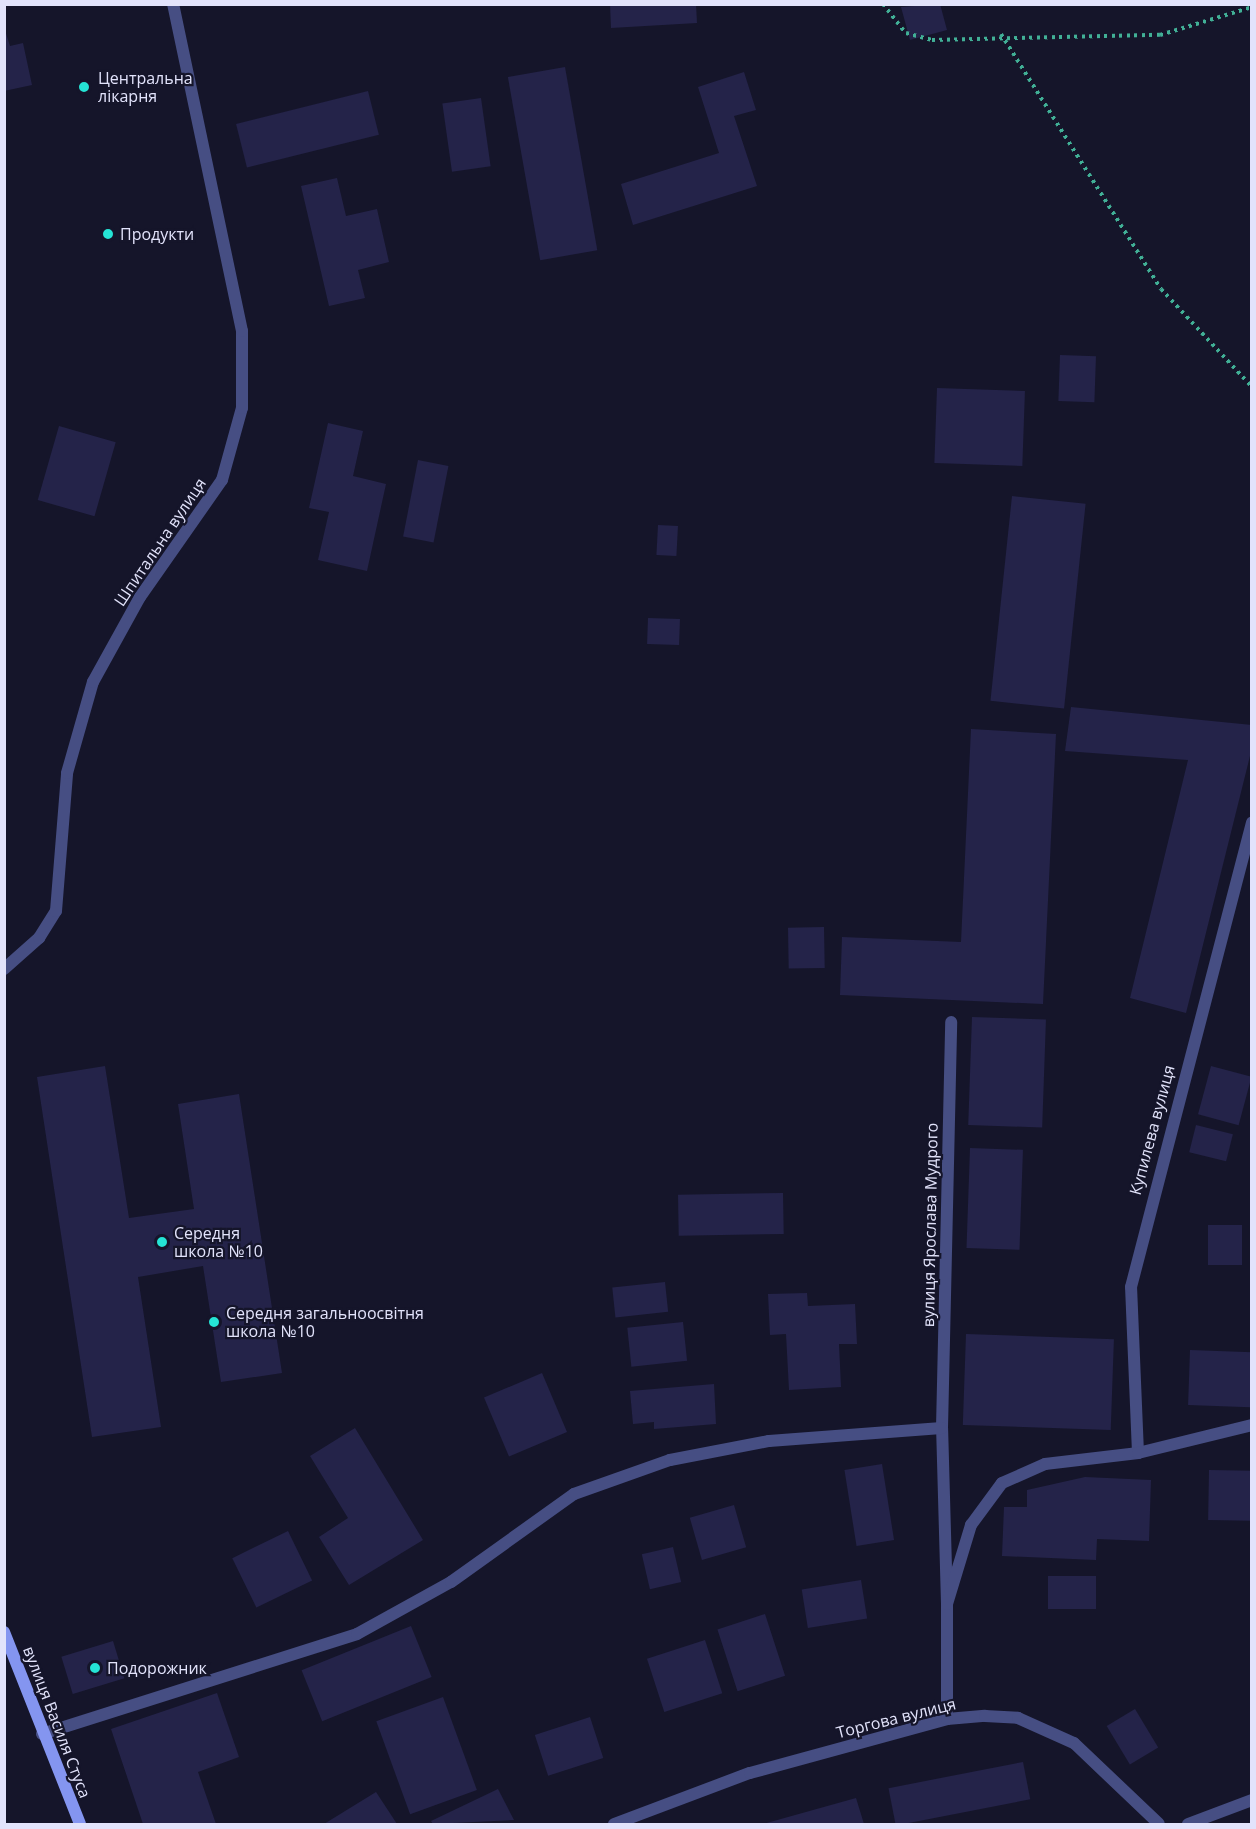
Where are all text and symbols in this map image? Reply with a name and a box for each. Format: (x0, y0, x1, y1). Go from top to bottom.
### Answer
place label: Центральна лікарня (98, 68, 193, 106)
marker: Центральна лікарня (75, 78, 93, 96)
place label: Продукти (120, 224, 194, 244)
marker: Продукти (101, 227, 115, 241)
street label: Шпитальна вулиця (110, 474, 210, 610)
street label: Купилева вулиця (1125, 1063, 1179, 1197)
street label: вулиця Ярослава Мудрого (919, 1123, 941, 1327)
place label: Середня школа №10 (174, 1223, 263, 1261)
marker: Середня школа №10 (155, 1235, 169, 1249)
place label: Середня загальноосвітня школа №10 (226, 1303, 424, 1341)
marker: Середня загальноосвітня школа №10 (207, 1315, 221, 1329)
street label: вулиця Василя Стуса (19, 1643, 95, 1801)
place label: Подорожник (107, 1658, 207, 1678)
marker: Подорожник (88, 1661, 102, 1675)
street label: Торгова вулиця (834, 1694, 958, 1742)

